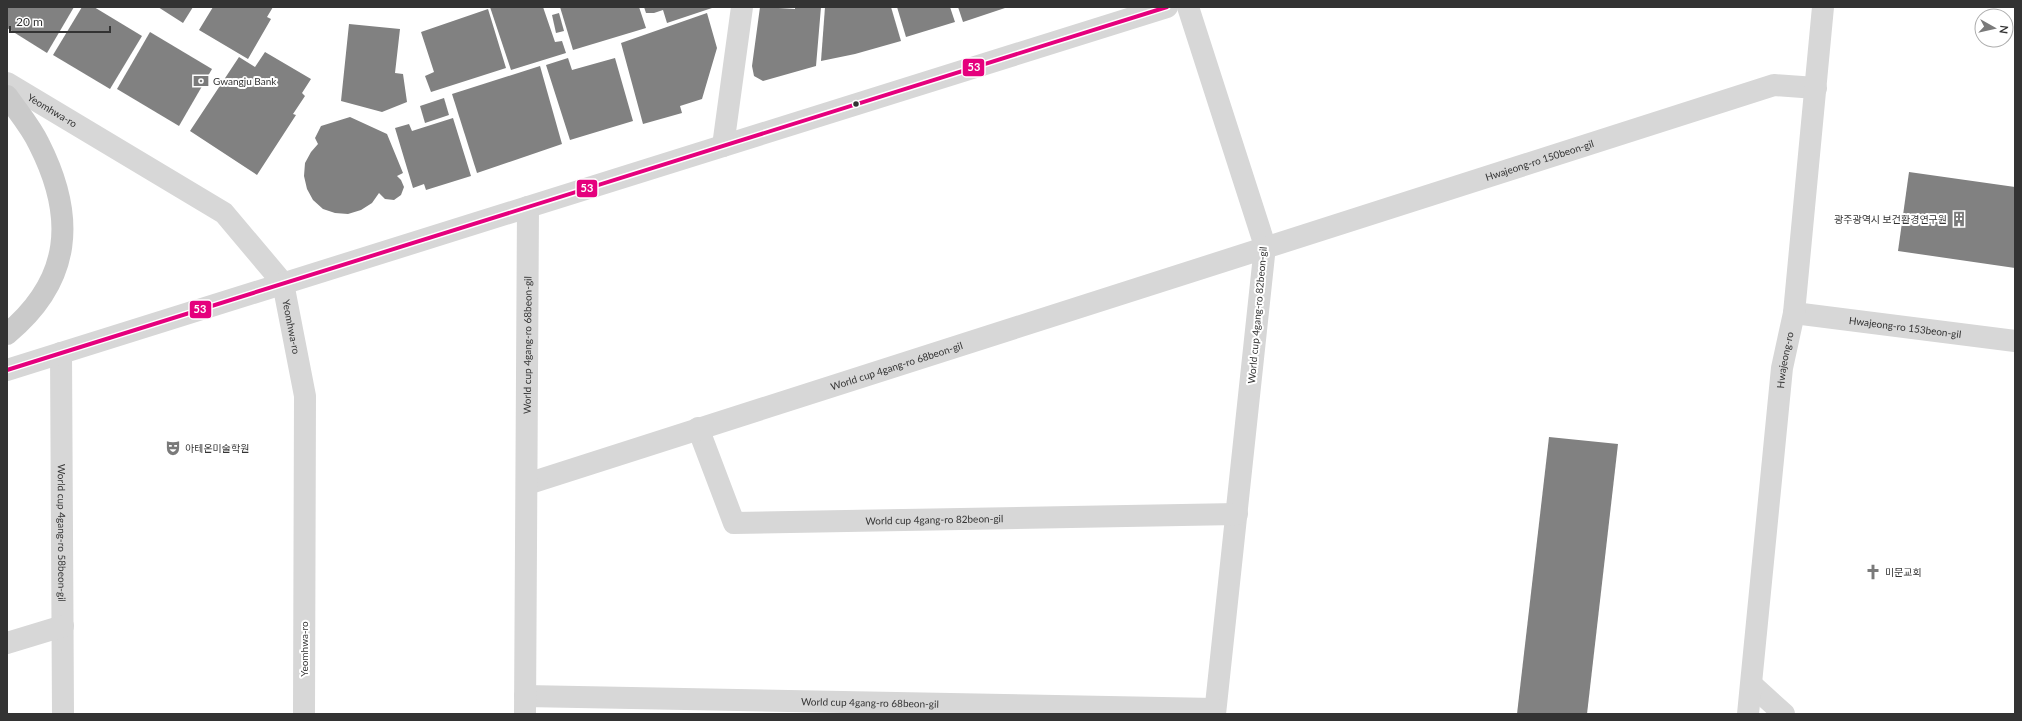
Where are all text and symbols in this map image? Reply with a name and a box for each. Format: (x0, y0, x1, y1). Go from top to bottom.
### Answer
scale bar (10, 8, 110, 34)
north arrow (1974, 8, 2014, 48)
text: 20 m (16, 14, 43, 29)
text: N (1997, 24, 2011, 35)
line badge: 53 (962, 58, 985, 77)
text: 53 (968, 60, 980, 73)
bank icon: Gwangju Bank (192, 72, 210, 90)
place label: Gwangju Bank (213, 75, 277, 87)
street label: Yeomhwa-ro (26, 91, 80, 130)
unlabelled marker (851, 99, 861, 109)
street label: Hwajeong-ro 150beon-gil (1484, 137, 1595, 183)
line badge: 53 (576, 179, 598, 198)
text: 53 (581, 181, 593, 194)
building icon: 광주광역시 보건환경연구원 (1950, 210, 1968, 228)
place label: 광주광역시 보건환경연구원 (1834, 213, 1947, 225)
street label: World cup 4gang-ro 82beon-gil (1245, 246, 1269, 384)
street label: World cup 4gang-ro 68beon-gil (521, 276, 534, 414)
street label: Yeomhwa-ro (280, 298, 303, 355)
line badge: 53 (189, 300, 212, 319)
text: 53 (194, 302, 206, 315)
street label: Hwajeong-ro 153beon-gil (1848, 314, 1962, 340)
street label: Hwajeong-ro (1774, 330, 1796, 389)
street label: World cup 4gang-ro 68beon-gil (829, 339, 964, 392)
theatre icon: 아테온미술학원 (164, 439, 182, 457)
place label: 아테온미술학원 (185, 442, 249, 454)
street label: World cup 4gang-ro 58beon-gil (56, 464, 68, 602)
street label: World cup 4gang-ro 82beon-gil (865, 512, 1003, 527)
church icon: 미문교회 (1864, 563, 1882, 581)
place label: 미문교회 (1885, 566, 1922, 578)
street label: Yeomhwa-ro (298, 621, 310, 677)
street label: World cup 4gang-ro 68beon-gil (801, 695, 939, 710)

